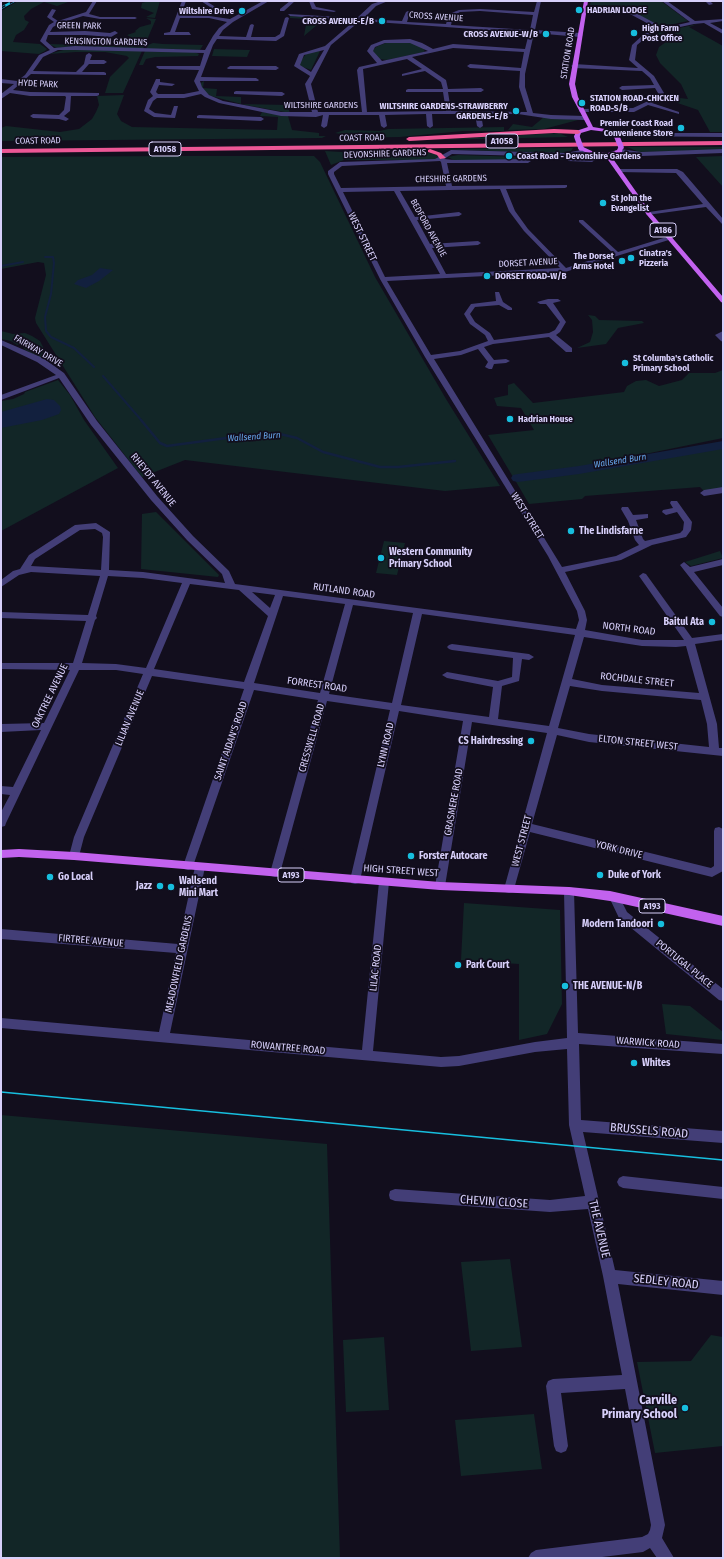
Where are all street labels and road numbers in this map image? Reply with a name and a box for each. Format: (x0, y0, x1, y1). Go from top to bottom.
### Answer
street label: CROSS AVENUE (409, 10, 463, 24)
street label: GREEN PARK (57, 20, 101, 32)
street label: STATION ROAD (559, 26, 577, 80)
street label: KENSINGTON GARDENS (64, 36, 148, 48)
street label: HYDE PARK (18, 78, 58, 90)
street label: WILTSHIRE GARDENS (284, 100, 358, 110)
street label: COAST ROAD (339, 132, 385, 144)
road number: A1058 (486, 134, 518, 148)
street label: COAST ROAD (15, 135, 61, 147)
road number: A1058 (149, 142, 181, 156)
street label: DEVONSHIRE GARDENS (343, 147, 427, 161)
street label: CHESHIRE GARDENS (415, 173, 487, 185)
street label: BEDFORD AVENUE (408, 197, 448, 259)
street label: WEST STREET (345, 211, 379, 263)
road number: A186 (650, 223, 676, 237)
street label: DORSET AVENUE (498, 256, 558, 270)
street label: FAIRWAY DRIVE (12, 333, 64, 369)
street label: RHEYDT AVENUE (128, 451, 178, 509)
street label: WEST STREET (508, 491, 546, 541)
street label: RUTLAND ROAD (312, 581, 376, 601)
street label: NORTH ROAD (602, 620, 656, 638)
street label: OAKTREE AVENUE (29, 662, 71, 730)
street label: ROCHDALE STREET (600, 670, 674, 690)
street label: FORREST ROAD (286, 675, 348, 695)
street label: LILIAN AVENUE (113, 688, 147, 748)
street label: SAINT AIDAN'S ROAD (212, 700, 250, 782)
street label: CRESSWELL ROAD (296, 702, 328, 774)
street label: LYNN ROAD (375, 721, 397, 769)
street label: ELTON STREET WEST (598, 733, 678, 753)
street label: GRASMERE ROAD (442, 767, 466, 837)
street label: WEST STREET (509, 814, 535, 868)
street label: YORK DRIVE (594, 838, 644, 862)
street label: HIGH STREET WEST (363, 862, 439, 880)
road number: A193 (278, 868, 304, 882)
road number: A193 (639, 899, 665, 913)
street label: MEADOWFIELD GARDENS (163, 914, 195, 1014)
street label: FIRTREE AVENUE (58, 932, 124, 950)
street label: PORTUGAL PLACE (653, 937, 715, 991)
street label: LILAC ROAD (368, 944, 384, 992)
street label: WARWICK ROAD (616, 1035, 680, 1051)
street label: ROWANTREE ROAD (250, 1039, 326, 1057)
street label: BRUSSELS ROAD (609, 1120, 689, 1142)
street label: CHEVIN CLOSE (459, 1192, 529, 1212)
street label: THE AVENUE (585, 1199, 613, 1259)
street label: SEDLEY ROAD (633, 1271, 699, 1293)

